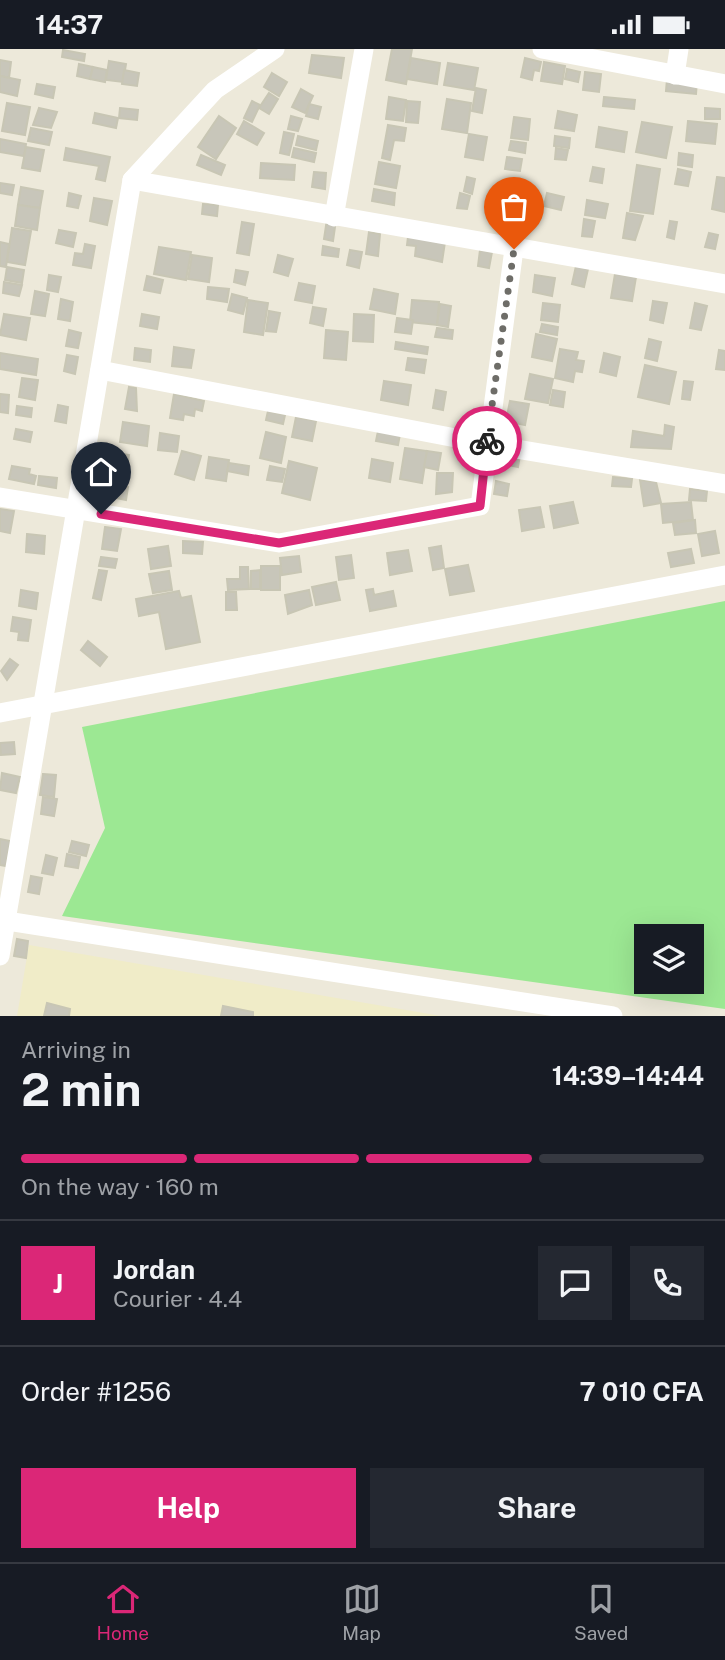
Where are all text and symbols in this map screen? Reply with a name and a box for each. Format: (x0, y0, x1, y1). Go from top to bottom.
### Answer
text: 14:37 (35, 9, 103, 40)
pin (484, 177, 544, 249)
icon: bag (495, 188, 533, 226)
courier (452, 406, 522, 476)
icon: bike (468, 422, 506, 460)
pin (71, 442, 131, 514)
icon: home (82, 453, 120, 491)
map controls (634, 924, 704, 994)
button: layers (634, 924, 704, 994)
text: Arriving in (21, 1036, 131, 1063)
text: 14:39–14:44 (552, 1060, 704, 1091)
text: 2 min (21, 1062, 141, 1116)
text: On the way · 160 m (21, 1173, 219, 1200)
button: chat (538, 1246, 612, 1320)
button: phone (630, 1246, 704, 1320)
text: Jordan (113, 1254, 195, 1285)
text: J (53, 1268, 63, 1299)
text: Courier · 4.4 (113, 1285, 242, 1312)
text: Order #1256 (21, 1376, 171, 1407)
text: 7 010 CFA (580, 1376, 704, 1407)
button: Help (21, 1468, 356, 1548)
button: Share (370, 1468, 704, 1548)
tab: Home (97, 1580, 149, 1644)
tab: Map (342, 1580, 381, 1644)
tab: Saved (574, 1580, 628, 1644)

